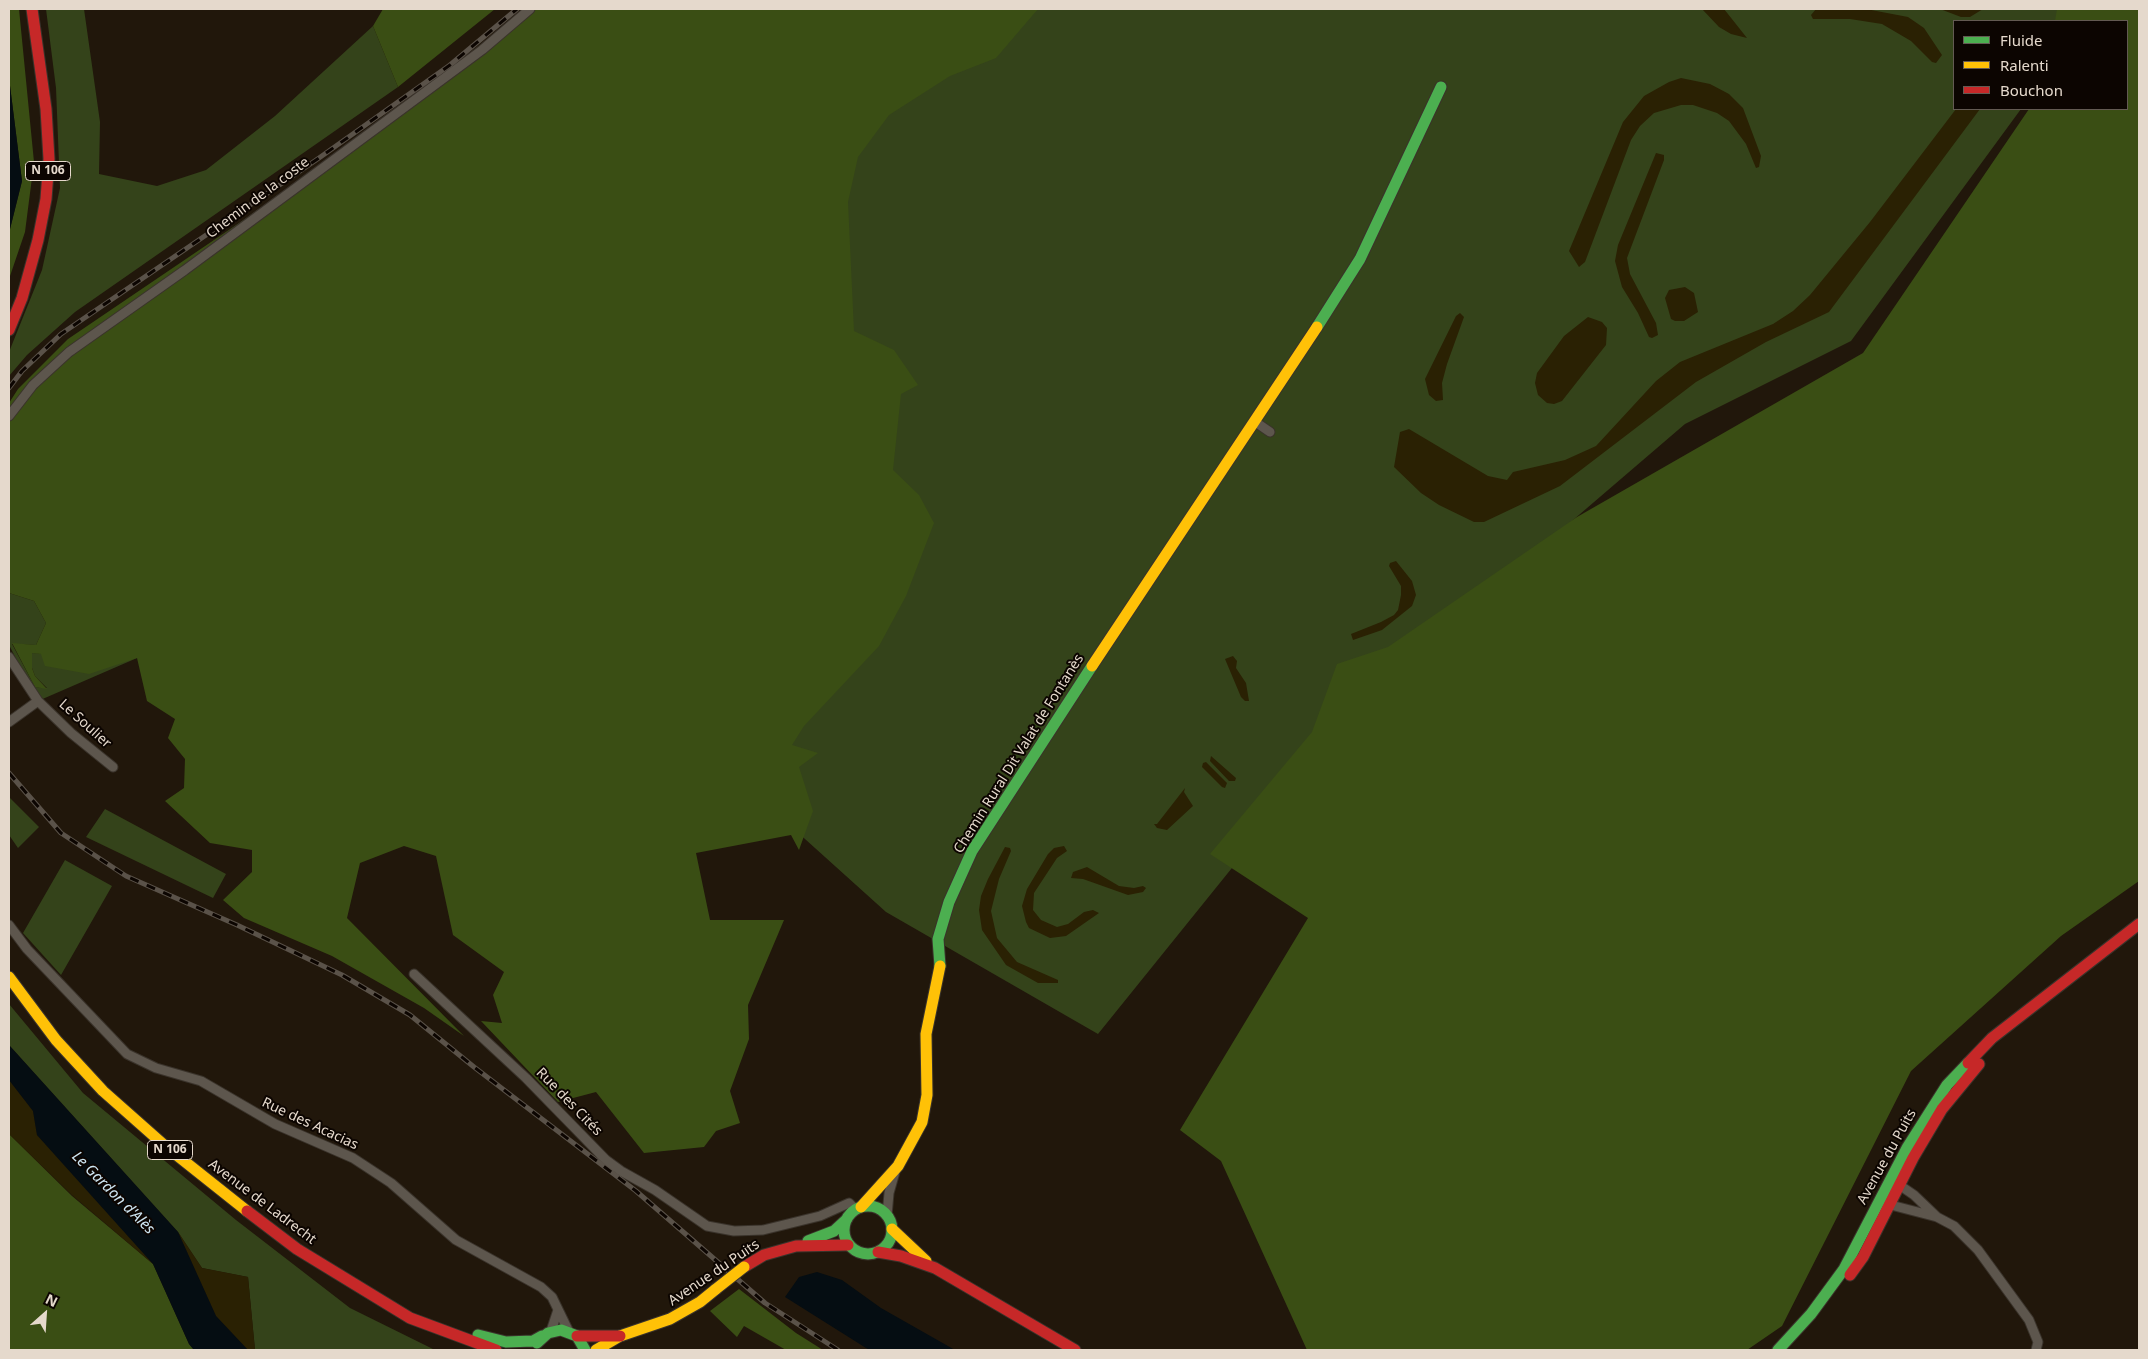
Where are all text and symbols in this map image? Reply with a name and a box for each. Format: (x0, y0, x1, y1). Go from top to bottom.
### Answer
legend (1953, 20, 2128, 110)
text: Fluide (2000, 30, 2042, 50)
text: Ralenti (2000, 55, 2049, 75)
text: Bouchon (2000, 80, 2063, 100)
street label: Chemin de la coste (203, 154, 313, 242)
road number: N 106 (26, 162, 70, 180)
street label: Chemin Rural Dit Valat de Fontanès (950, 651, 1088, 857)
street label: Le Soulier (55, 696, 115, 752)
street label: Rue des Cités (532, 1065, 606, 1139)
street label: Rue des Acacias (259, 1094, 361, 1154)
street label: Avenue du Puits (1854, 1106, 1920, 1208)
road number: N 106 (148, 1140, 192, 1160)
water label: Le Gardon d'Alès (68, 1148, 158, 1238)
street label: Avenue de Ladrecht (205, 1156, 319, 1248)
street label: Avenue du Puits (665, 1236, 763, 1310)
north arrow (20, 1289, 70, 1339)
text: N (43, 1289, 61, 1311)

